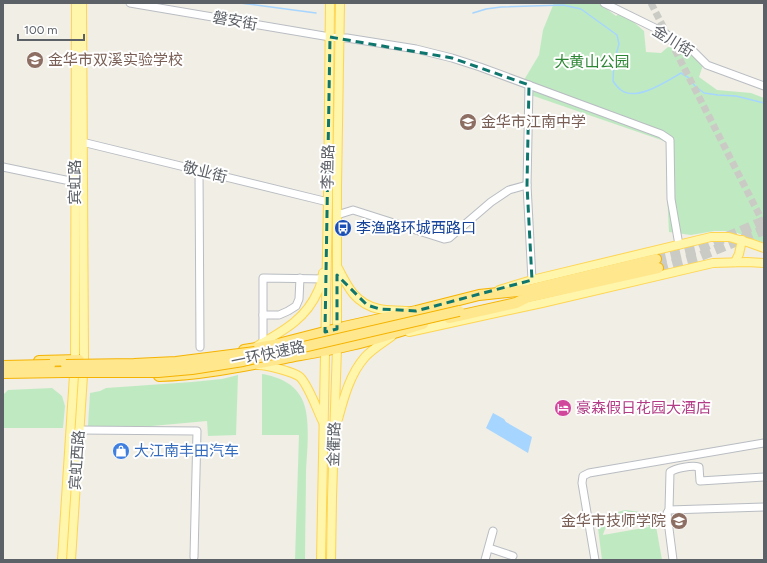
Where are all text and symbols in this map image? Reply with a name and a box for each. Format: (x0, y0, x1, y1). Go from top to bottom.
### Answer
street label: 磐安街 (211, 8, 259, 34)
scale bar (18, 16, 84, 42)
street label: 金川街 (649, 21, 697, 61)
text: 100 m (24, 23, 58, 37)
school or university icon: 金华市双溪实验学校 (25, 50, 45, 70)
place label: 金华市双溪实验学校 (48, 51, 183, 69)
park label: 大黄山公园 (554, 53, 630, 71)
school or university icon: 金华市江南中学 (458, 112, 478, 132)
place label: 金华市江南中学 (481, 113, 586, 131)
street label: 李渔路 (319, 144, 337, 190)
street label: 敬业街 (181, 158, 229, 186)
street label: 宾虹路 (66, 159, 84, 205)
bus stop icon: 李渔路环城西路口 (333, 218, 353, 238)
place label: 李渔路环城西路口 (356, 219, 476, 237)
street label: 一环快速路 (229, 337, 307, 371)
hotel icon: 豪森假日花园大酒店 (553, 398, 573, 418)
place label: 豪森假日花园大酒店 (576, 399, 711, 417)
street label: 金衢路 (324, 421, 344, 467)
street label: 宾虹西路 (66, 429, 88, 491)
shop icon: 大江南丰田汽车 (111, 441, 131, 461)
place label: 大江南丰田汽车 (134, 442, 239, 460)
school or university icon: 金华市技师学院 (669, 511, 689, 531)
place label: 金华市技师学院 (561, 512, 666, 530)

